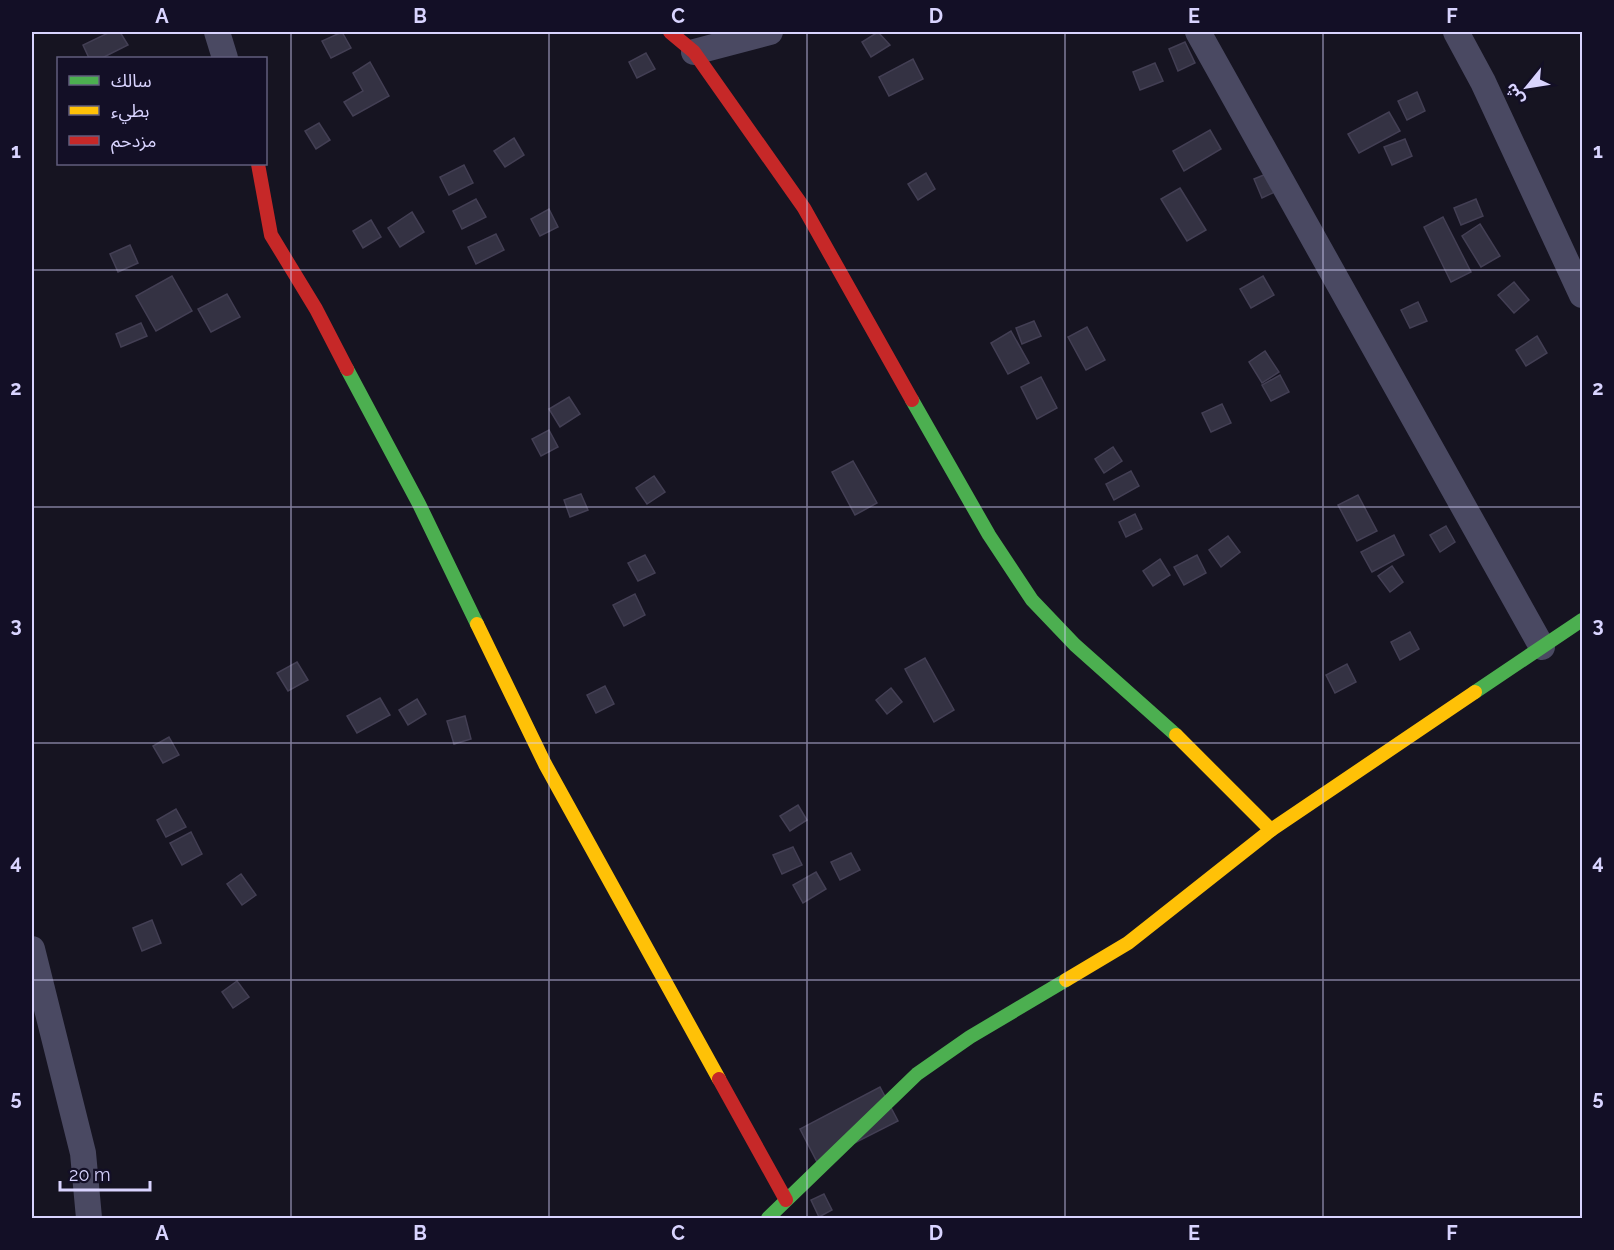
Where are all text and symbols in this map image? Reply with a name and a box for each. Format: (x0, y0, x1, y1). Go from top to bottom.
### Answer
text: A (155, 4, 169, 28)
text: B (413, 4, 427, 28)
text: C (671, 4, 685, 28)
text: D (929, 4, 943, 28)
text: E (1188, 4, 1200, 28)
text: F (1446, 4, 1458, 28)
legend (57, 57, 267, 165)
north arrow (1497, 57, 1557, 117)
text: سالك (111, 70, 152, 91)
text: ش (1501, 80, 1528, 108)
text: بطيء (111, 100, 149, 124)
text: مزدحم (111, 130, 156, 154)
text: 1 (11, 139, 21, 163)
text: 1 (1593, 139, 1603, 163)
text: 2 (10, 376, 22, 400)
text: 2 (1592, 376, 1604, 400)
text: 3 (10, 613, 22, 637)
text: 3 (1592, 613, 1604, 637)
text: 4 (10, 850, 22, 874)
text: 4 (1592, 850, 1604, 874)
text: 5 (10, 1086, 22, 1110)
text: 5 (1592, 1086, 1604, 1110)
scale bar (60, 1154, 150, 1192)
text: 20 m (69, 1164, 111, 1185)
text: A (155, 1221, 169, 1245)
text: B (413, 1221, 427, 1245)
text: C (671, 1221, 685, 1245)
text: D (929, 1221, 943, 1245)
text: E (1188, 1221, 1200, 1245)
text: F (1446, 1221, 1458, 1245)

